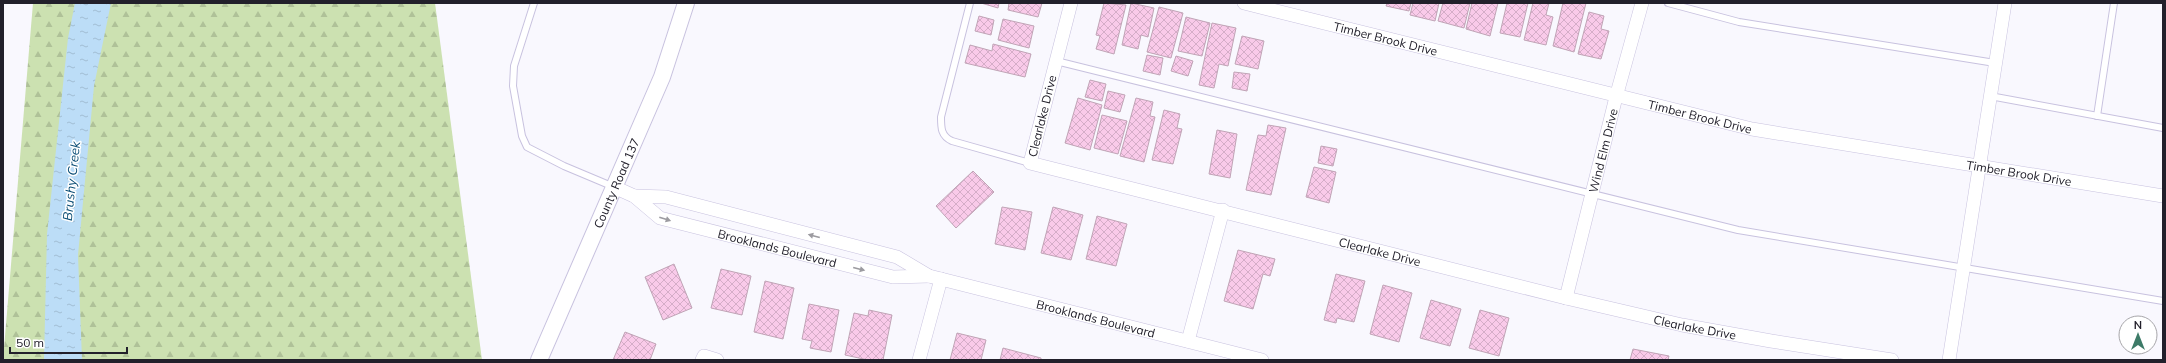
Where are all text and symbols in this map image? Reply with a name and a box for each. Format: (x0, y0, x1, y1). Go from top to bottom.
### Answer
street label: Timber Brook Drive (1332, 18, 1439, 58)
street label: Clearlake Drive (1025, 73, 1059, 159)
street label: Timber Brook Drive (1647, 96, 1754, 136)
street label: Wind Elm Drive (1585, 107, 1620, 194)
street label: County Road 137 (590, 136, 642, 230)
water label: Brushy Creek (59, 140, 83, 221)
street label: Timber Brook Drive (1965, 157, 2073, 189)
one-way arrow (660, 216, 672, 222)
street label: Brooklands Boulevard (716, 225, 838, 270)
one-way arrow (808, 232, 820, 238)
street label: Clearlake Drive (1337, 234, 1422, 269)
one-way arrow (853, 266, 865, 272)
street label: Brooklands Boulevard (1035, 296, 1157, 340)
street label: Clearlake Drive (1652, 311, 1737, 342)
north arrow (2118, 315, 2158, 355)
text: N (2134, 318, 2142, 332)
scale bar (10, 329, 127, 355)
text: 50 m (16, 335, 44, 350)

